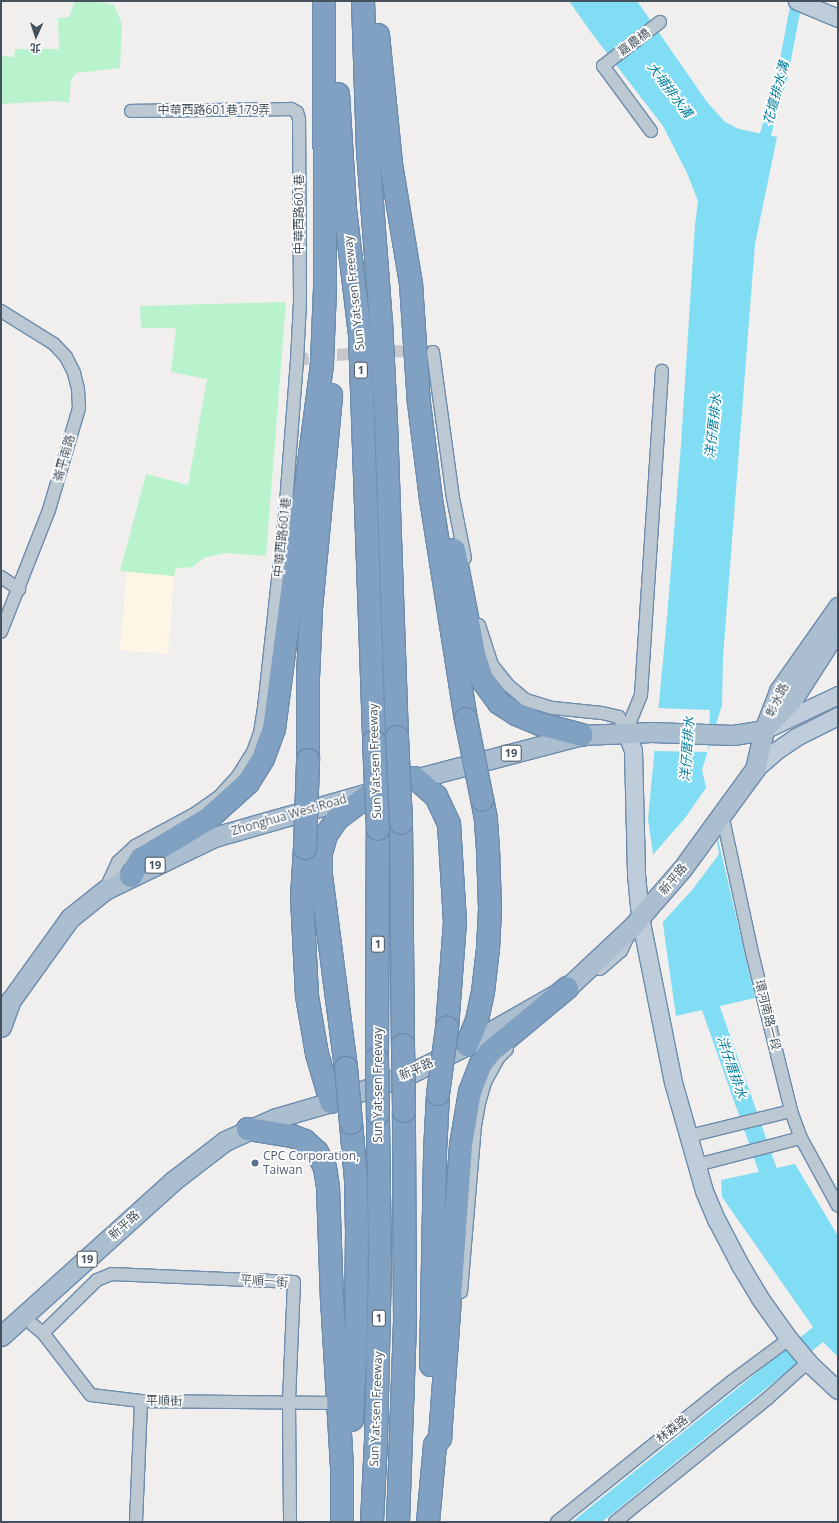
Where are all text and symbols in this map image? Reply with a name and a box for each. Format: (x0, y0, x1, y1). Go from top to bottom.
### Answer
north arrow (16, 16, 56, 56)
street label: 嘉農橋 (615, 26, 653, 58)
text: 北 (29, 41, 41, 56)
water label: 大埔排水溝 (644, 59, 696, 121)
water label: 花壇排水溝 (760, 60, 792, 126)
street label: 中華西路601巷179弄 (157, 103, 271, 117)
street label: 中華西路601巷 (292, 174, 306, 254)
street label: Sun Yat-sen Freeway (341, 235, 367, 351)
road number: 1 (353, 361, 369, 379)
water label: 洋仔厝排水 (702, 393, 724, 459)
street label: 崙平南路 (50, 433, 78, 483)
street label: 中華西路601巷 (271, 496, 293, 578)
street label: 彰水路 (763, 681, 791, 719)
street label: Sun Yat-sen Freeway (366, 703, 384, 819)
water label: 洋仔厝排水 (677, 716, 697, 782)
road number: 19 (500, 744, 522, 762)
street label: Zhonghua West Road (230, 792, 348, 838)
road number: 19 (144, 856, 166, 874)
street label: 新平路 (656, 860, 690, 898)
road number: 1 (370, 935, 386, 953)
street label: 環河南路一段 (752, 978, 784, 1052)
street label: Sun Yat-sen Freeway (371, 1027, 385, 1143)
water label: 洋仔厝排水 (714, 1034, 750, 1100)
street label: 新平路 (397, 1055, 435, 1083)
place label: CPC Corporation, Taiwan (263, 1149, 359, 1177)
marker: CPC Corporation, Taiwan (250, 1158, 260, 1168)
street label: 新平路 (106, 1208, 142, 1242)
road number: 19 (76, 1250, 98, 1268)
street label: 平順一街 (240, 1272, 288, 1290)
road number: 1 (371, 1309, 387, 1327)
street label: Sun Yat-sen Freeway (367, 1351, 385, 1467)
street label: 平順街 (146, 1393, 182, 1409)
street label: 林森路 (653, 1412, 691, 1446)

